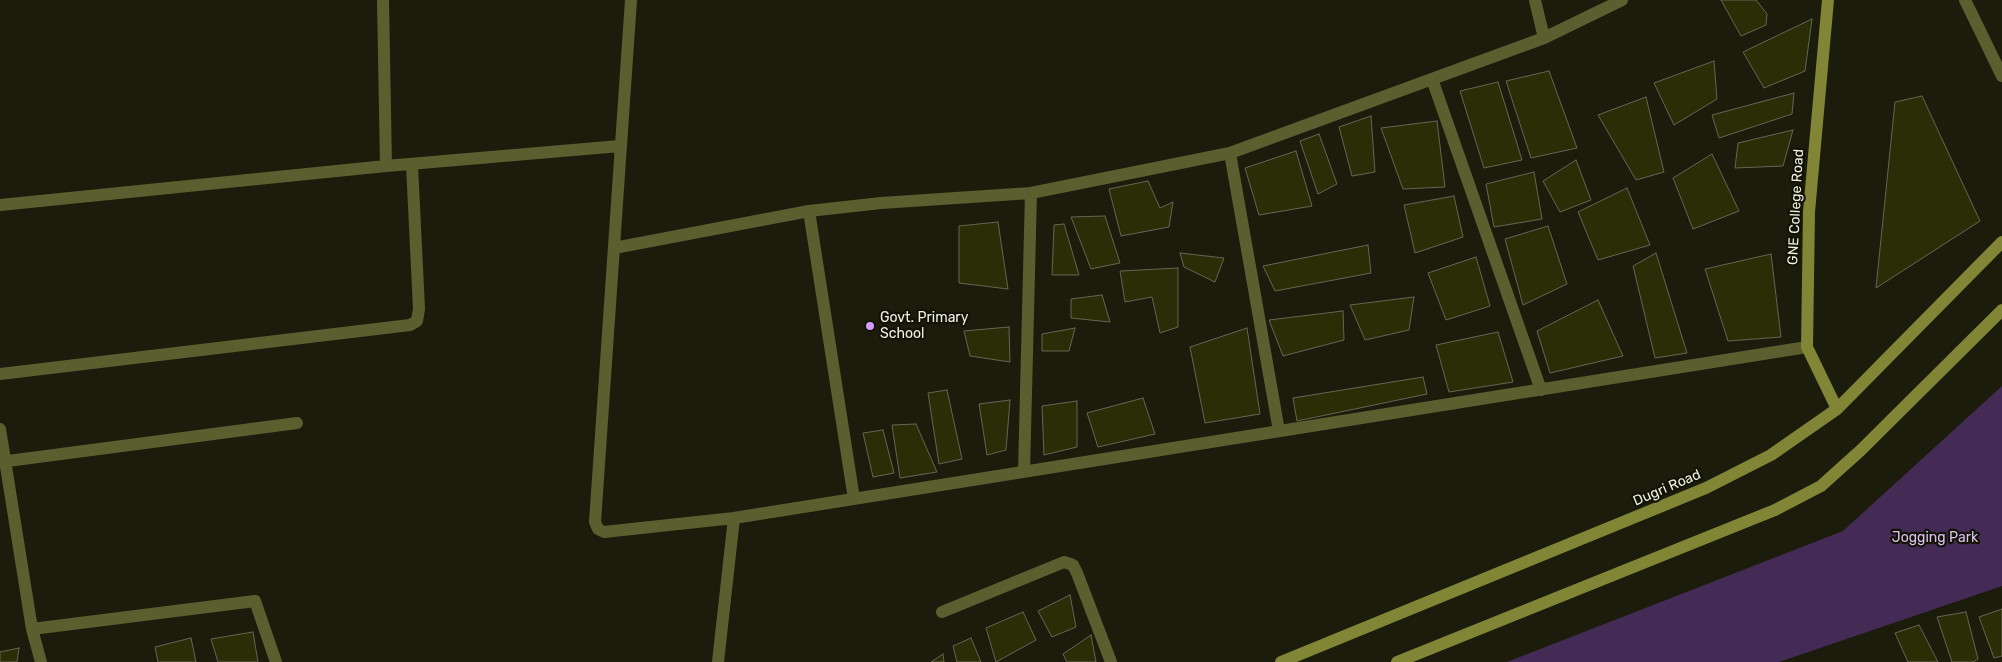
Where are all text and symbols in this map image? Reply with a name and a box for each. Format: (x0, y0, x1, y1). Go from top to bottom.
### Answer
street label: GNE College Road (1785, 149, 1807, 265)
place label: Govt. Primary School (880, 310, 968, 342)
marker: Govt. Primary School (864, 320, 876, 332)
street label: Dugri Road (1631, 466, 1703, 510)
park label: Jogging Park (1892, 530, 1978, 546)

